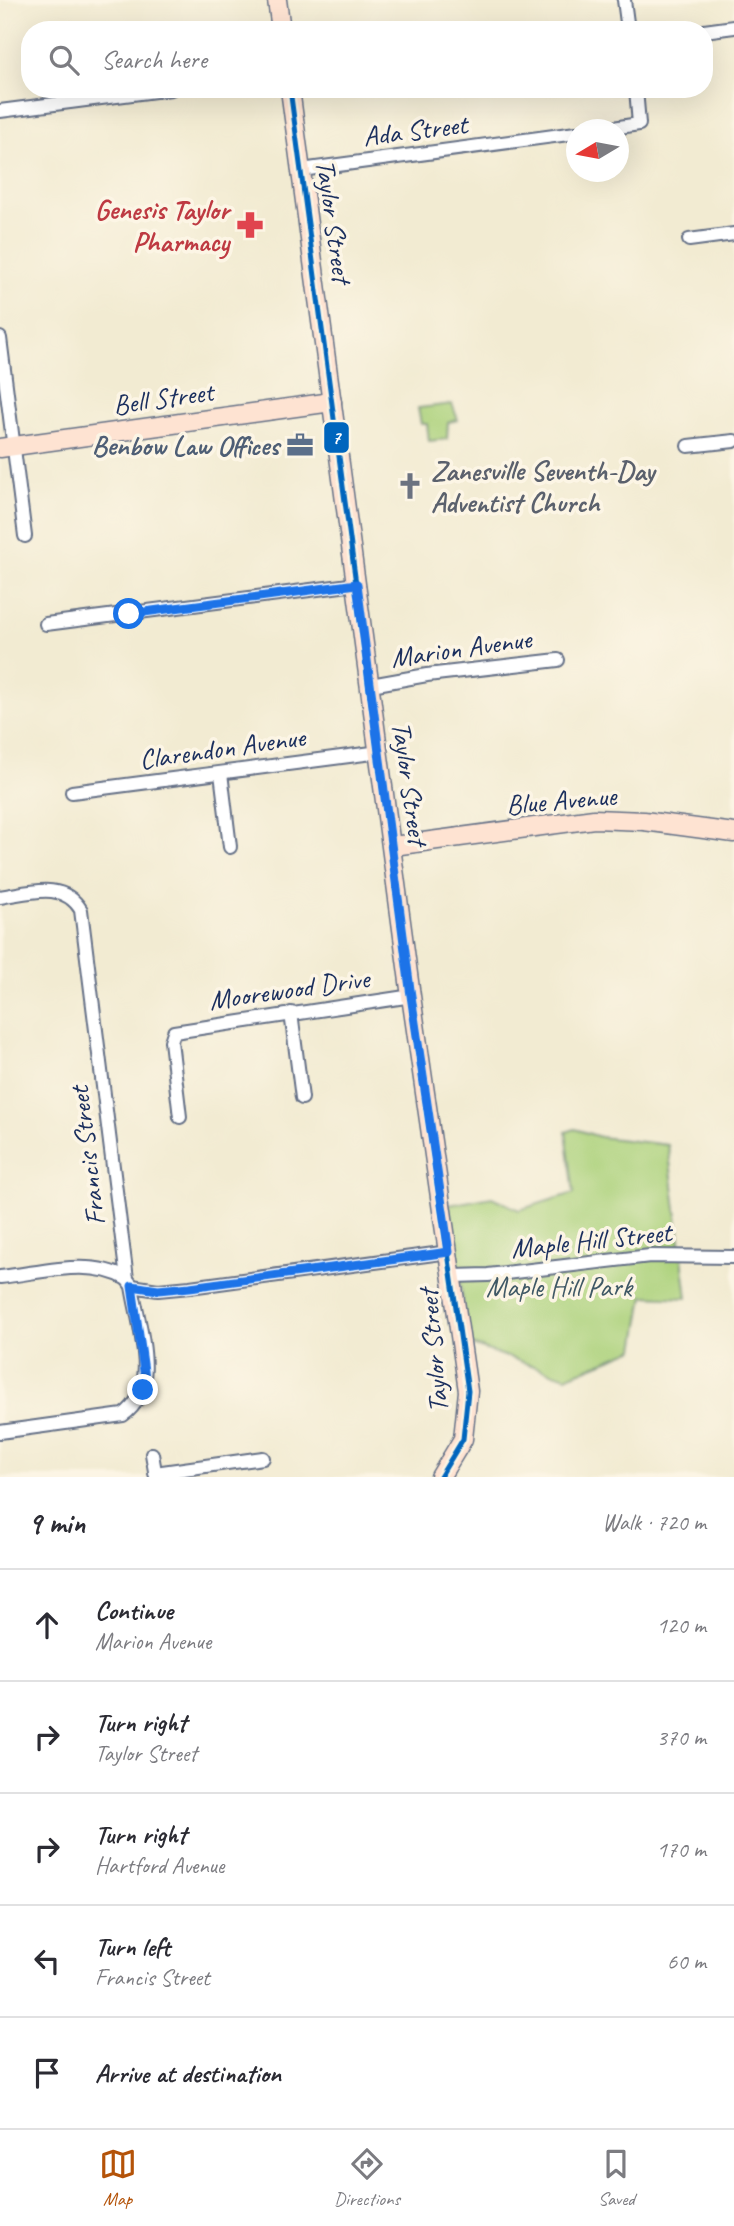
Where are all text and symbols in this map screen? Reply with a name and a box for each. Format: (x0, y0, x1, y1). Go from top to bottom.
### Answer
search box (21, 21, 713, 98)
icon: search (45, 41, 83, 79)
text: Search here (101, 43, 207, 76)
street label: Ada Street (361, 106, 472, 154)
north arrow (566, 119, 629, 182)
street label: Taylor Street (308, 157, 360, 289)
place label: Genesis Taylor Pharmacy (95, 192, 232, 260)
pharmacy icon: Genesis Taylor Pharmacy (235, 210, 265, 240)
street label: Bell Street (111, 373, 218, 422)
line badge: 7 (323, 421, 350, 454)
text: 7 (332, 426, 343, 450)
place label: Benbow Law Offices (92, 428, 282, 463)
office icon: Benbow Law Offices (285, 430, 315, 460)
place label: Zanesville Seventh-Day Adventist Church (431, 453, 657, 520)
church icon: Zanesville Seventh-Day Adventist Church (395, 471, 425, 501)
route start (113, 598, 144, 629)
street label: Marion Avenue (389, 621, 535, 675)
street label: Clarendon Avenue (137, 719, 309, 777)
street label: Taylor Street (384, 719, 436, 851)
street label: Blue Avenue (505, 778, 619, 822)
street label: Moorewood Drive (207, 960, 373, 1018)
street label: Francis Street (61, 1082, 113, 1227)
street label: Maple Hill Street (509, 1214, 675, 1266)
park label: Maple Hill Park (486, 1269, 634, 1304)
street label: Taylor Street (410, 1284, 456, 1414)
route end (127, 1374, 158, 1405)
text: 9 min (28, 1504, 85, 1542)
text: Walk · 720 m (602, 1508, 706, 1537)
text: Continue (95, 1594, 173, 1627)
icon: ahead (28, 1606, 66, 1644)
text: 120 m (657, 1611, 706, 1640)
text: Marion Avenue (95, 1627, 211, 1656)
text: Turn right (95, 1706, 186, 1739)
icon: right (28, 1718, 66, 1756)
text: 370 m (657, 1723, 706, 1752)
text: Taylor Street (95, 1739, 197, 1768)
text: Turn right (95, 1818, 186, 1851)
icon: right (28, 1830, 66, 1868)
text: 170 m (657, 1835, 706, 1864)
text: Hartford Avenue (95, 1851, 224, 1880)
text: Turn left (95, 1930, 170, 1963)
icon: left (28, 1942, 66, 1980)
text: 60 m (667, 1947, 706, 1976)
text: Francis Street (95, 1963, 210, 1992)
icon: arrive (28, 2054, 66, 2092)
text: Arrive at destination (95, 2057, 281, 2090)
tab: Map (99, 2145, 137, 2211)
tab: Directions (334, 2145, 400, 2211)
tab: Saved (597, 2145, 635, 2211)

